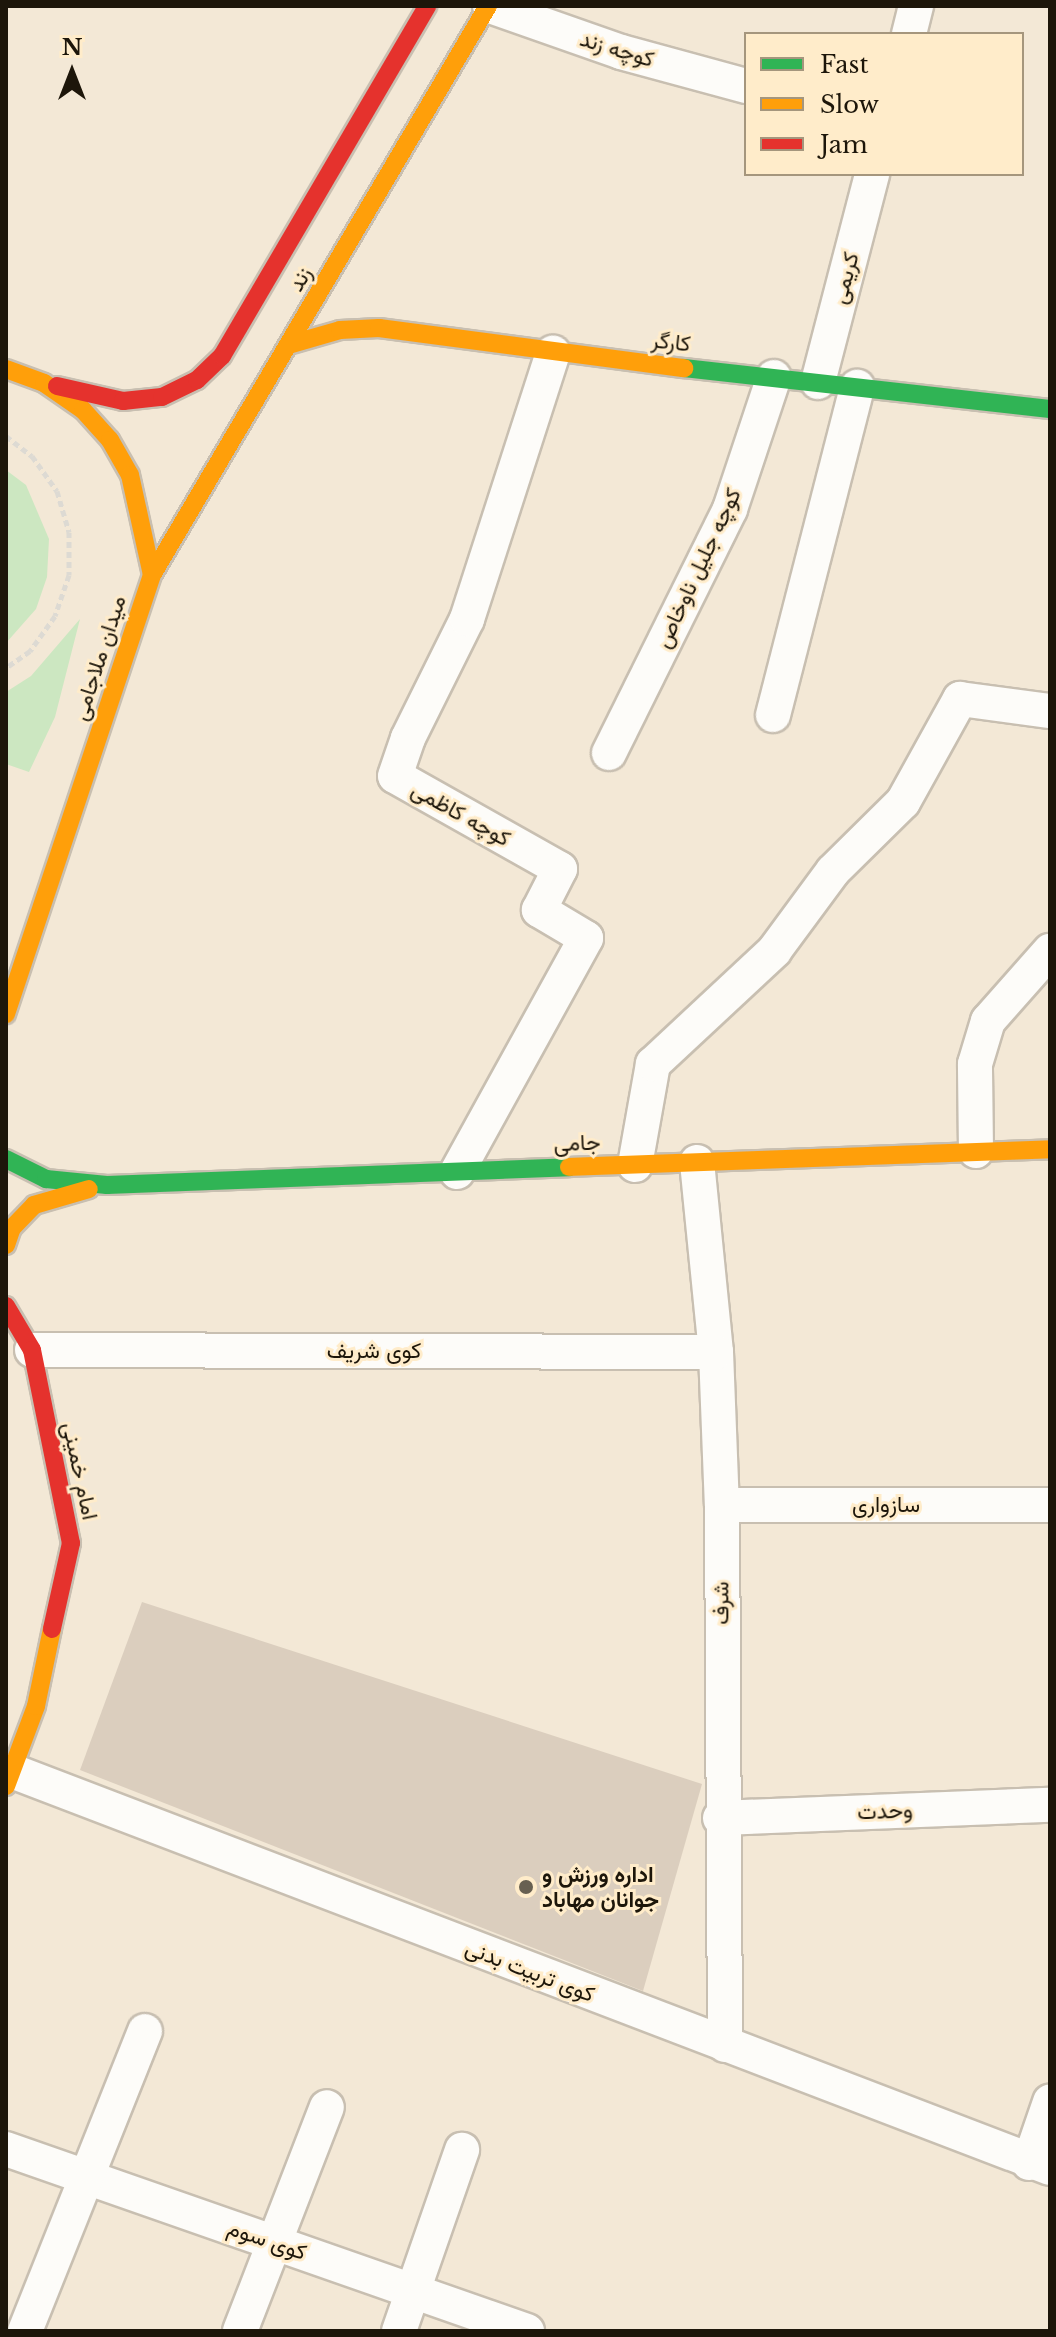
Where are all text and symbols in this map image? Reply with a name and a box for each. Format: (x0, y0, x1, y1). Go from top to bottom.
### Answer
street label: کوچه زند (577, 25, 657, 73)
north arrow (32, 32, 112, 112)
legend (744, 32, 1024, 176)
text: N (62, 34, 82, 61)
text: Fast (820, 50, 868, 79)
text: Slow (820, 90, 879, 119)
text: Jam (820, 130, 868, 159)
street label: کریمی (825, 249, 865, 307)
street label: زند (283, 262, 317, 296)
street label: کارگر (650, 327, 692, 357)
street label: کوچه جلیل ناوخاص (649, 484, 747, 652)
street label: میدان ملاجامی (66, 592, 132, 724)
street label: کوچه کاظمی (407, 776, 515, 852)
street label: جامی (553, 1129, 601, 1157)
street label: کوی شریف (327, 1338, 421, 1364)
street label: امام خمینی (57, 1420, 103, 1522)
street label: سازواری (852, 1492, 920, 1518)
street label: شرف (708, 1581, 734, 1625)
street label: وحدت (857, 1797, 913, 1825)
place label: اداره ورزش و جوانان مهاباد (542, 1861, 659, 1912)
marker: اداره ورزش و جوانان مهاباد (517, 1878, 535, 1896)
street label: کوی تربیت بدنی (462, 1934, 598, 2008)
street label: کوی سوم (224, 2214, 310, 2266)

